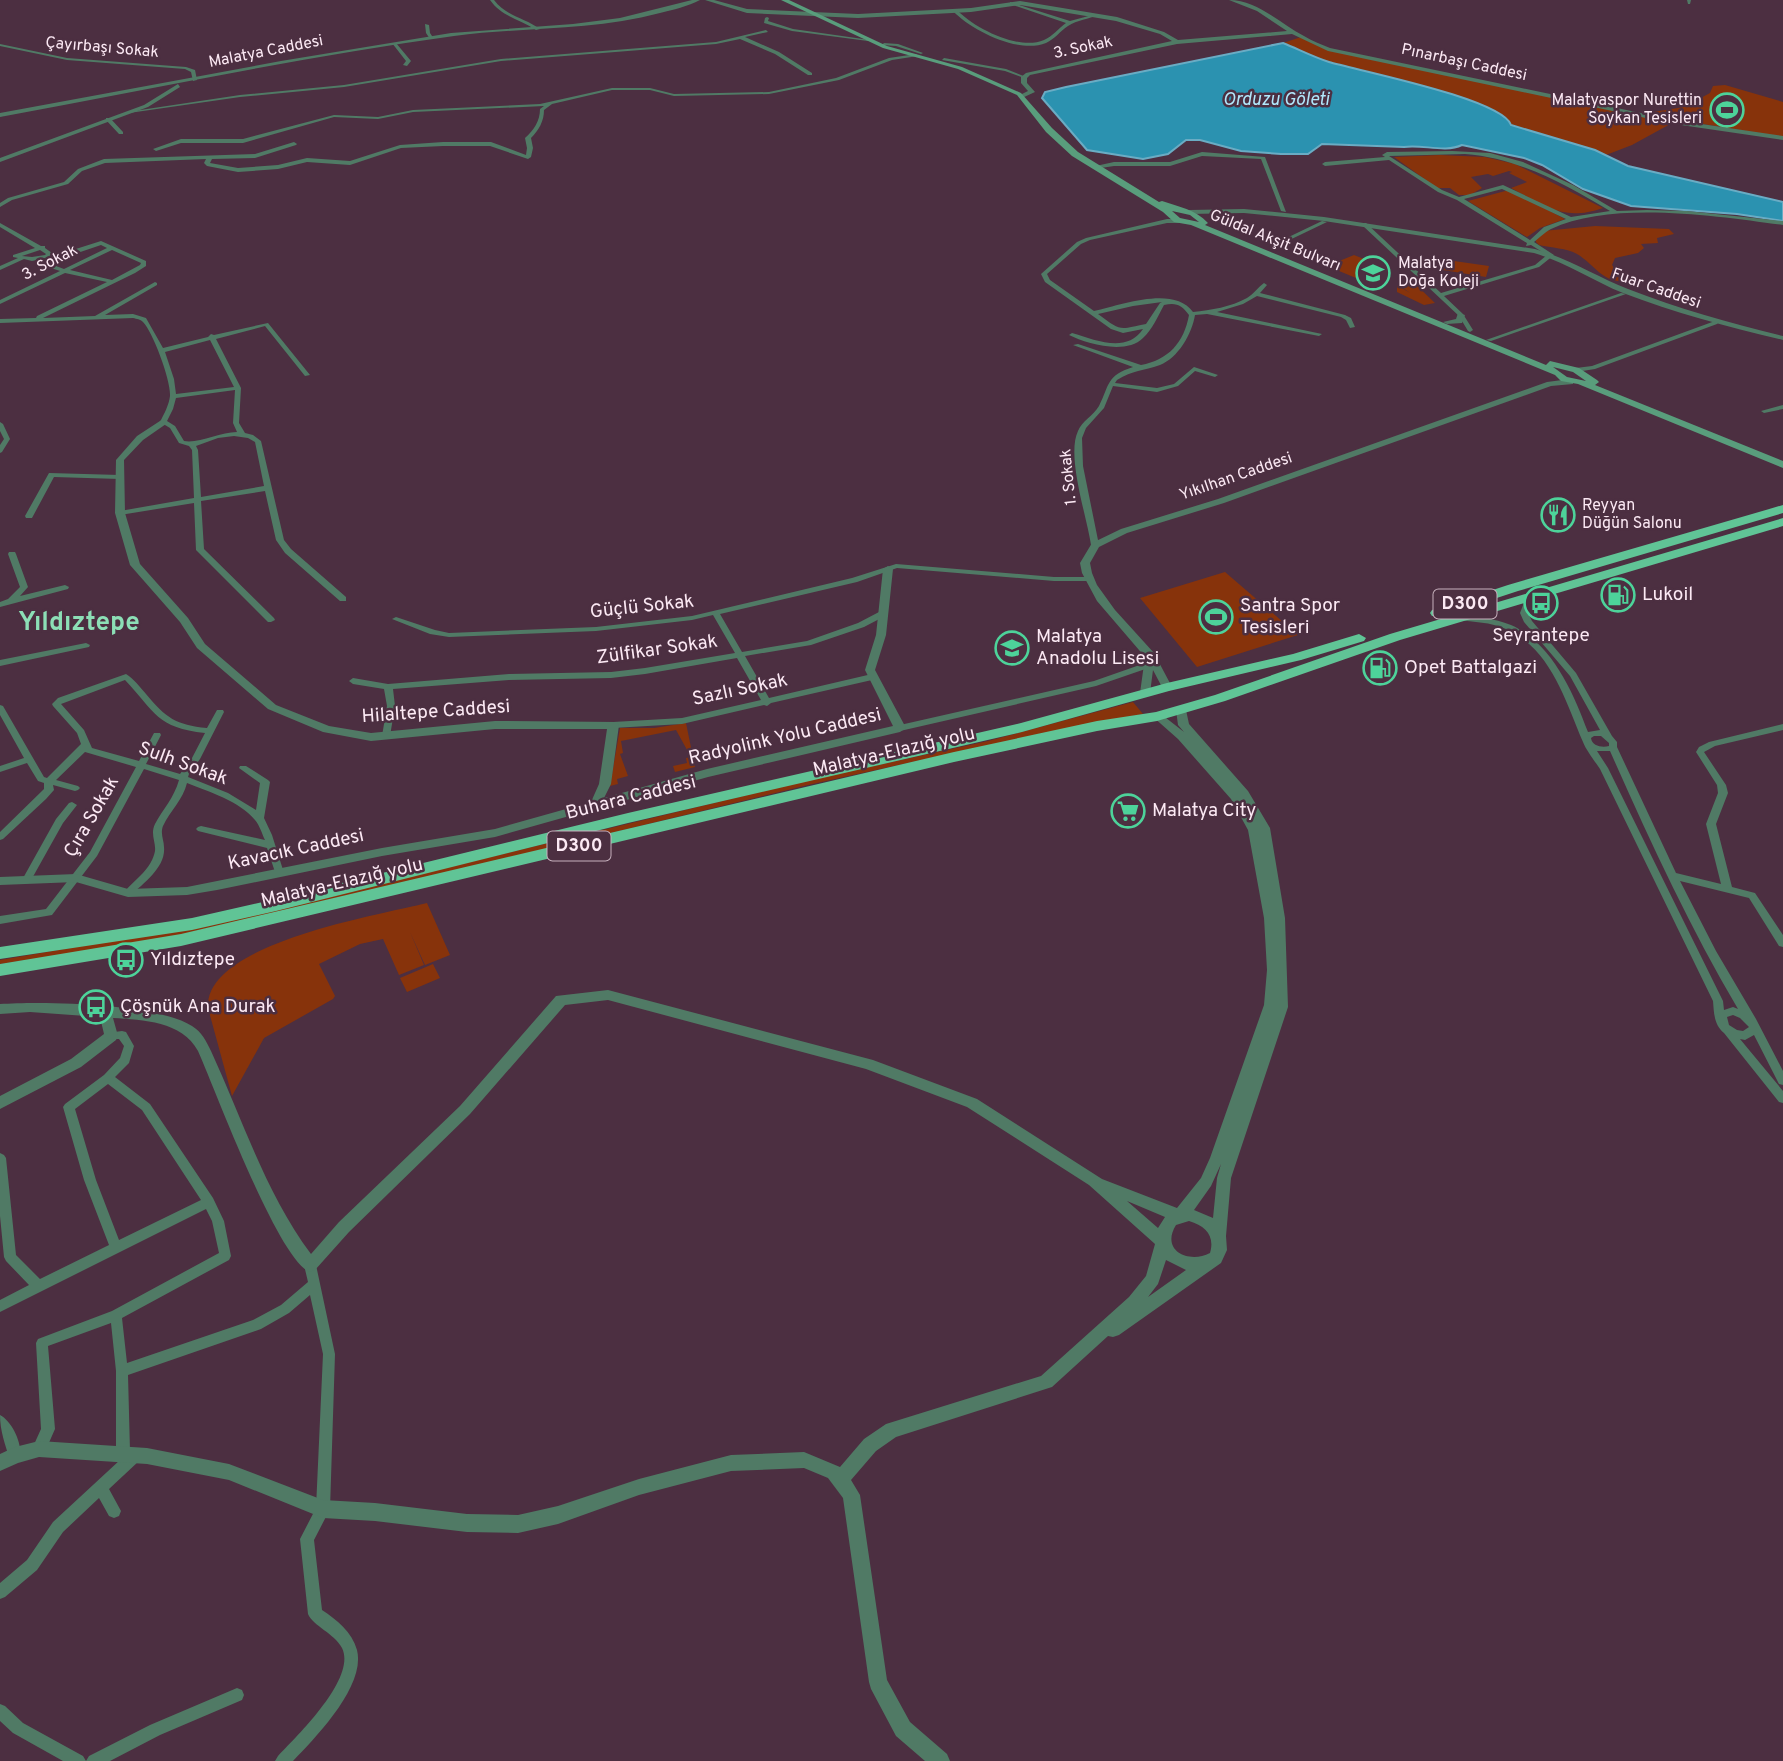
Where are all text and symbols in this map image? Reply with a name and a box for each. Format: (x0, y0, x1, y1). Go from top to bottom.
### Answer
street label: Malatya Caddesi (207, 31, 325, 73)
street label: 3. Sokak (1052, 32, 1114, 64)
street label: Çayırbaşı Sokak (44, 33, 160, 63)
street label: Pınarbaşı Caddesi (1399, 40, 1529, 86)
water label: Orduzu Göleti (1223, 89, 1331, 112)
place label: Malatyaspor Nurettin Soykan Tesisleri (1552, 91, 1702, 129)
sports icon: Malatyaspor Nurettin Soykan Tesisleri (1708, 91, 1746, 129)
street label: Güldal Akşit Bulvarı (1206, 206, 1344, 276)
street label: 3. Sokak (19, 240, 81, 286)
school or university icon: Malatya Doğa Koleji (1354, 254, 1392, 292)
place label: Malatya Doğa Koleji (1398, 254, 1479, 292)
street label: Fuar Caddesi (1609, 264, 1703, 314)
street label: 1. Sokak (1056, 448, 1082, 506)
street label: Yıkılhan Caddesi (1177, 448, 1295, 506)
restaurant icon: Reyyan Düğün Salonu (1539, 496, 1577, 534)
place label: Reyyan Düğün Salonu (1582, 496, 1682, 534)
fuel station icon: Lukoil (1599, 576, 1637, 614)
place label: Lukoil (1642, 583, 1693, 607)
bus stop icon: Seyrantepe (1522, 584, 1560, 622)
street label: Güçlü Sokak (589, 590, 695, 624)
road number: D300 (1434, 590, 1496, 618)
place label: Santra Spor Tesisleri (1240, 594, 1341, 640)
sports icon: Santra Spor Tesisleri (1197, 598, 1235, 636)
district label: Yıldıztepe (18, 607, 140, 640)
place label: Seyrantepe (1492, 624, 1590, 648)
place label: Malatya Anadolu Lisesi (1036, 625, 1159, 671)
school or university icon: Malatya Anadolu Lisesi (993, 629, 1031, 667)
street label: Zülfikar Sokak (595, 630, 719, 670)
fuel station icon: Opet Battalgazi (1361, 649, 1399, 687)
place label: Opet Battalgazi (1404, 656, 1537, 680)
street label: Sazlı Sokak (690, 668, 790, 712)
street label: Hilaltepe Caddesi (361, 695, 511, 729)
street label: Radyolink Yolu Caddesi (686, 703, 884, 771)
street label: Malatya-Elazığ yolu (811, 722, 977, 782)
street label: Sulh Sokak (135, 737, 231, 791)
street label: Buhara Caddesi (563, 770, 699, 826)
street label: Çıra Sokak (59, 772, 125, 862)
supermarket icon: Malatya City (1109, 792, 1147, 830)
place label: Malatya City (1152, 799, 1256, 823)
street label: Kavacık Caddesi (226, 824, 366, 876)
road number: D300 (548, 832, 610, 860)
street label: Malatya-Elazığ yolu (259, 853, 425, 913)
bus stop icon: Yıldıztepe (107, 941, 145, 979)
place label: Yıldıztepe (150, 948, 235, 972)
bus stop icon: Çöşnük Ana Durak (77, 988, 115, 1026)
place label: Çöşnük Ana Durak (120, 995, 276, 1019)

